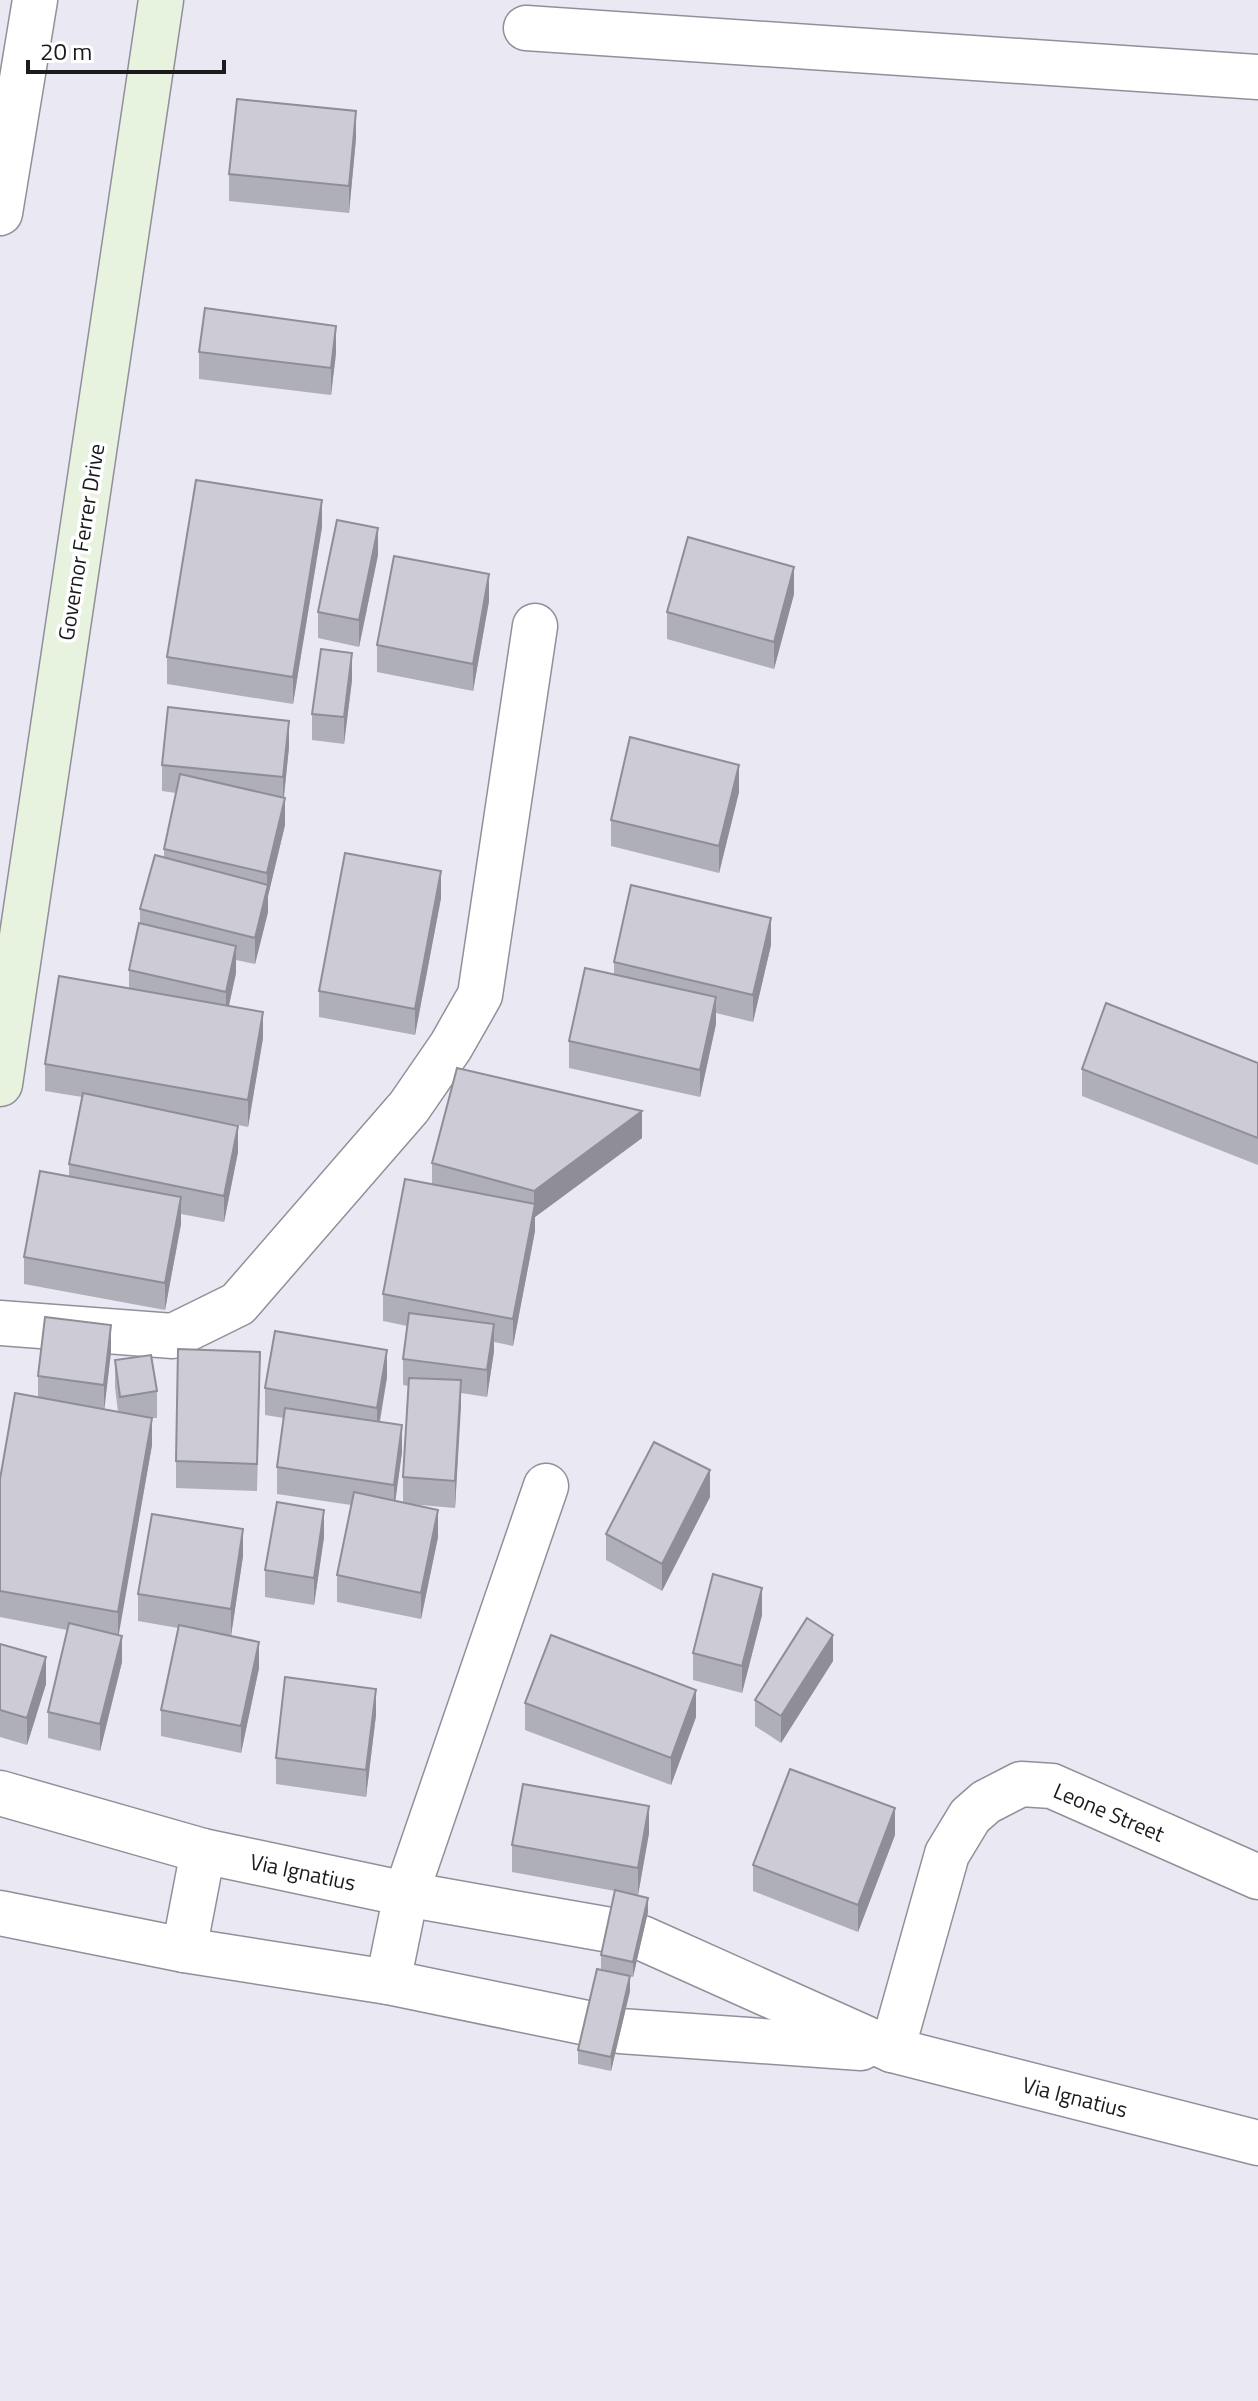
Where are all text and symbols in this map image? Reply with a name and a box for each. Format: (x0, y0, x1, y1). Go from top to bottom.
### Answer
scale bar (28, 24, 224, 74)
text: 20 m (40, 33, 92, 69)
street label: Governor Ferrer Drive (49, 441, 113, 643)
street label: Leone Street (1048, 1773, 1170, 1851)
street label: Via Ignatius (247, 1844, 359, 1900)
street label: Via Ignatius (1019, 2068, 1131, 2126)

